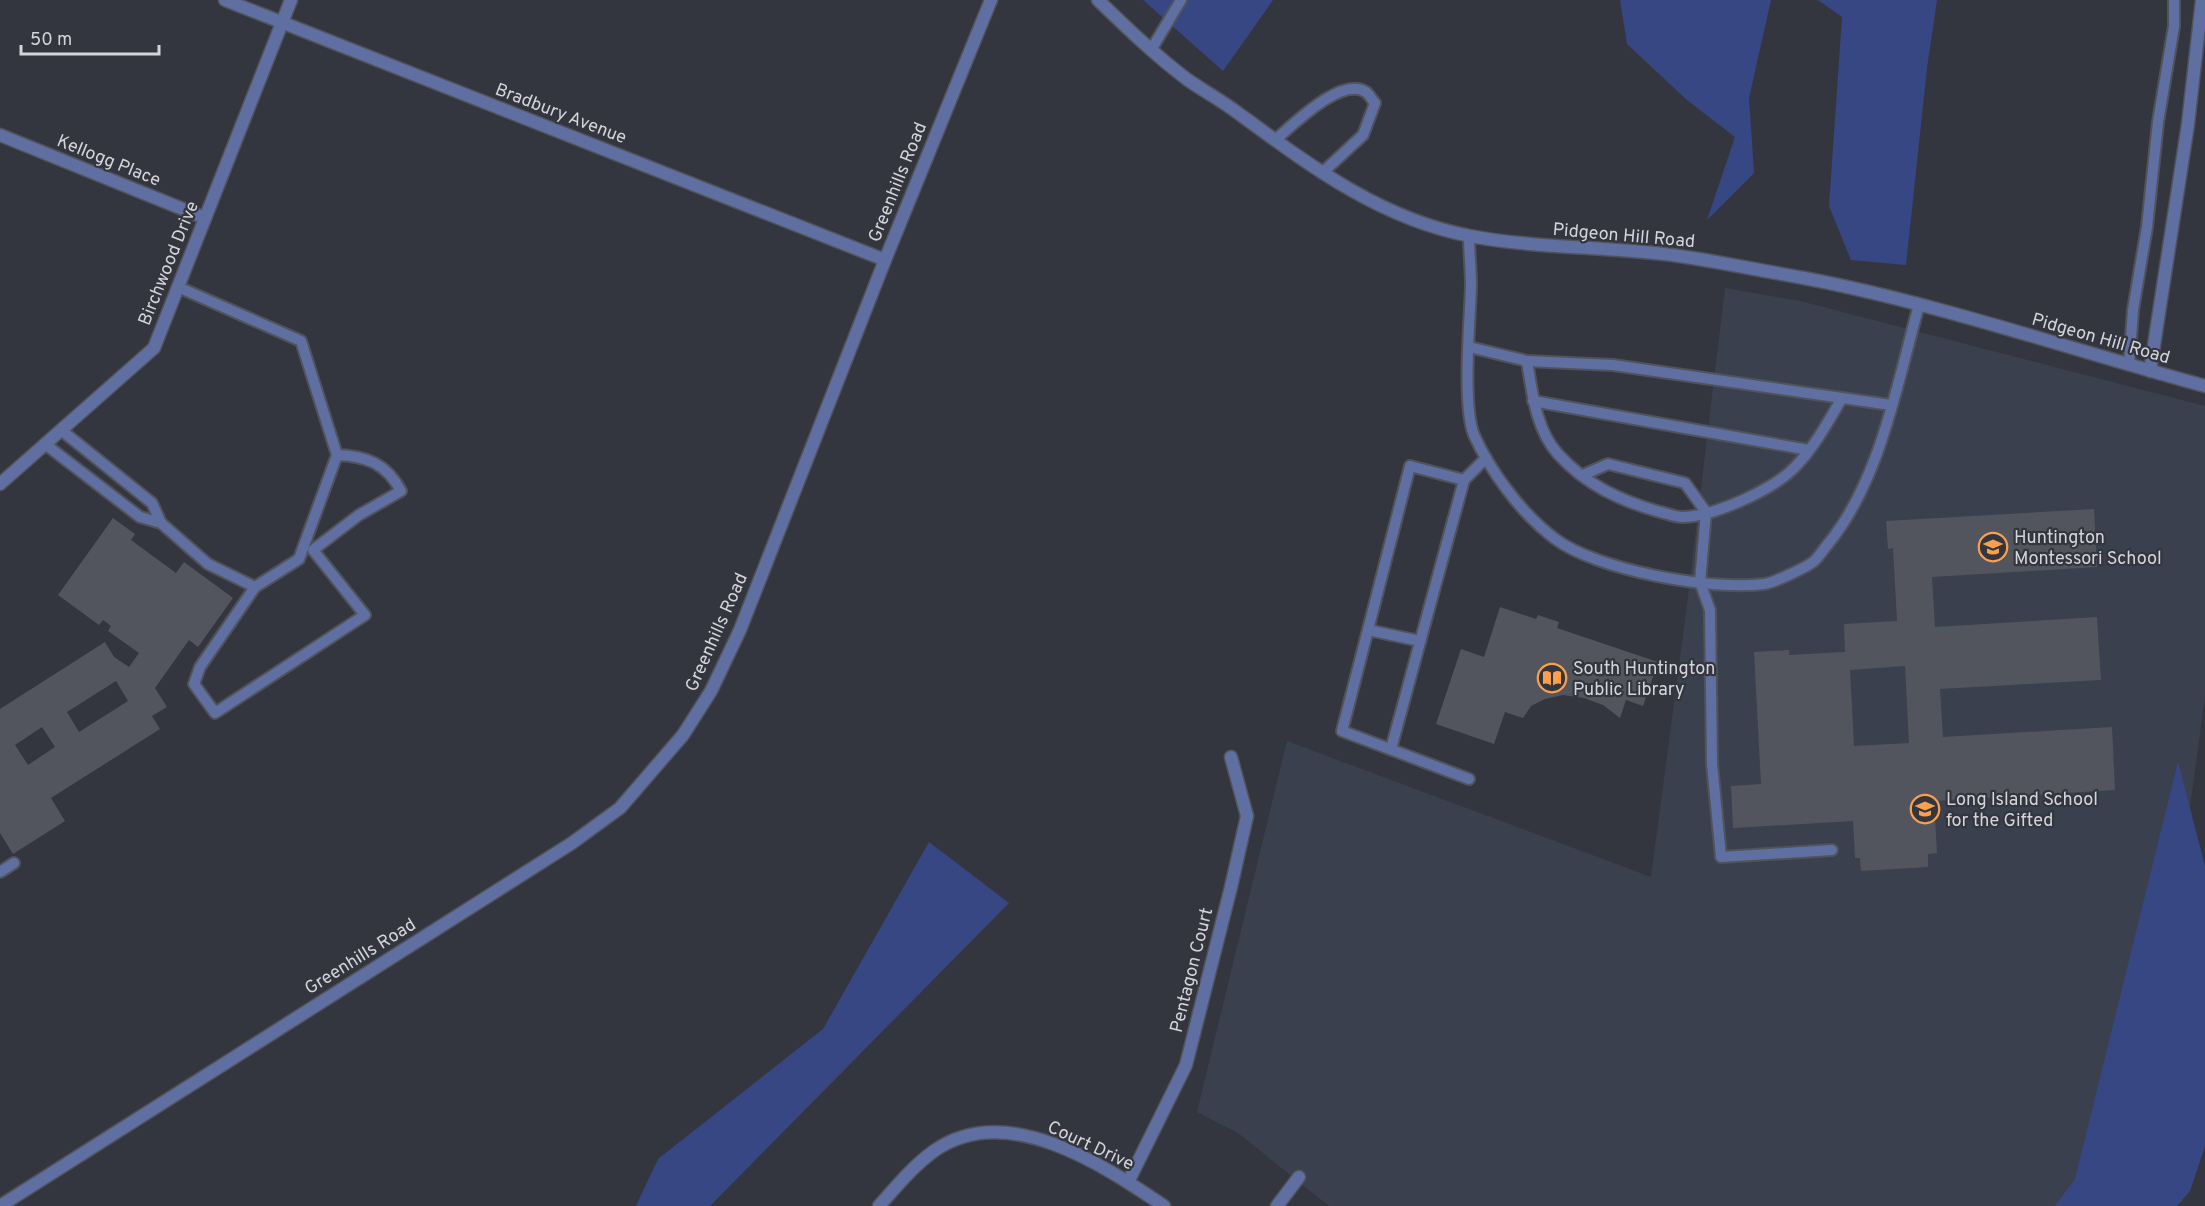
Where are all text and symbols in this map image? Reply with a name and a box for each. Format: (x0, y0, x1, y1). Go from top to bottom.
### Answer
scale bar (21, 18, 159, 56)
text: 50 m (30, 29, 72, 52)
street label: Bradbury Avenue (491, 79, 630, 150)
street label: Greenhills Road (864, 119, 933, 246)
street label: Kellogg Place (53, 130, 164, 193)
street label: Birchwood Drive (134, 198, 205, 329)
street label: Pidgeon Hill Road (1552, 219, 1696, 254)
street label: Pidgeon Hill Road (2029, 309, 2172, 370)
place label: Huntington Montessori School (2014, 527, 2162, 571)
school or university icon: Huntington Montessori School (1977, 531, 2009, 563)
street label: Greenhills Road (681, 570, 754, 695)
place label: South Huntington Public Library (1573, 658, 1715, 702)
library icon: South Huntington Public Library (1536, 662, 1568, 694)
place label: Long Island School for the Gifted (1946, 789, 2098, 833)
school or university icon: Long Island School for the Gifted (1909, 793, 1941, 825)
street label: Pentagon Court (1166, 905, 1219, 1035)
street label: Greenhills Road (301, 914, 421, 1001)
street label: Court Drive (1043, 1116, 1137, 1176)

